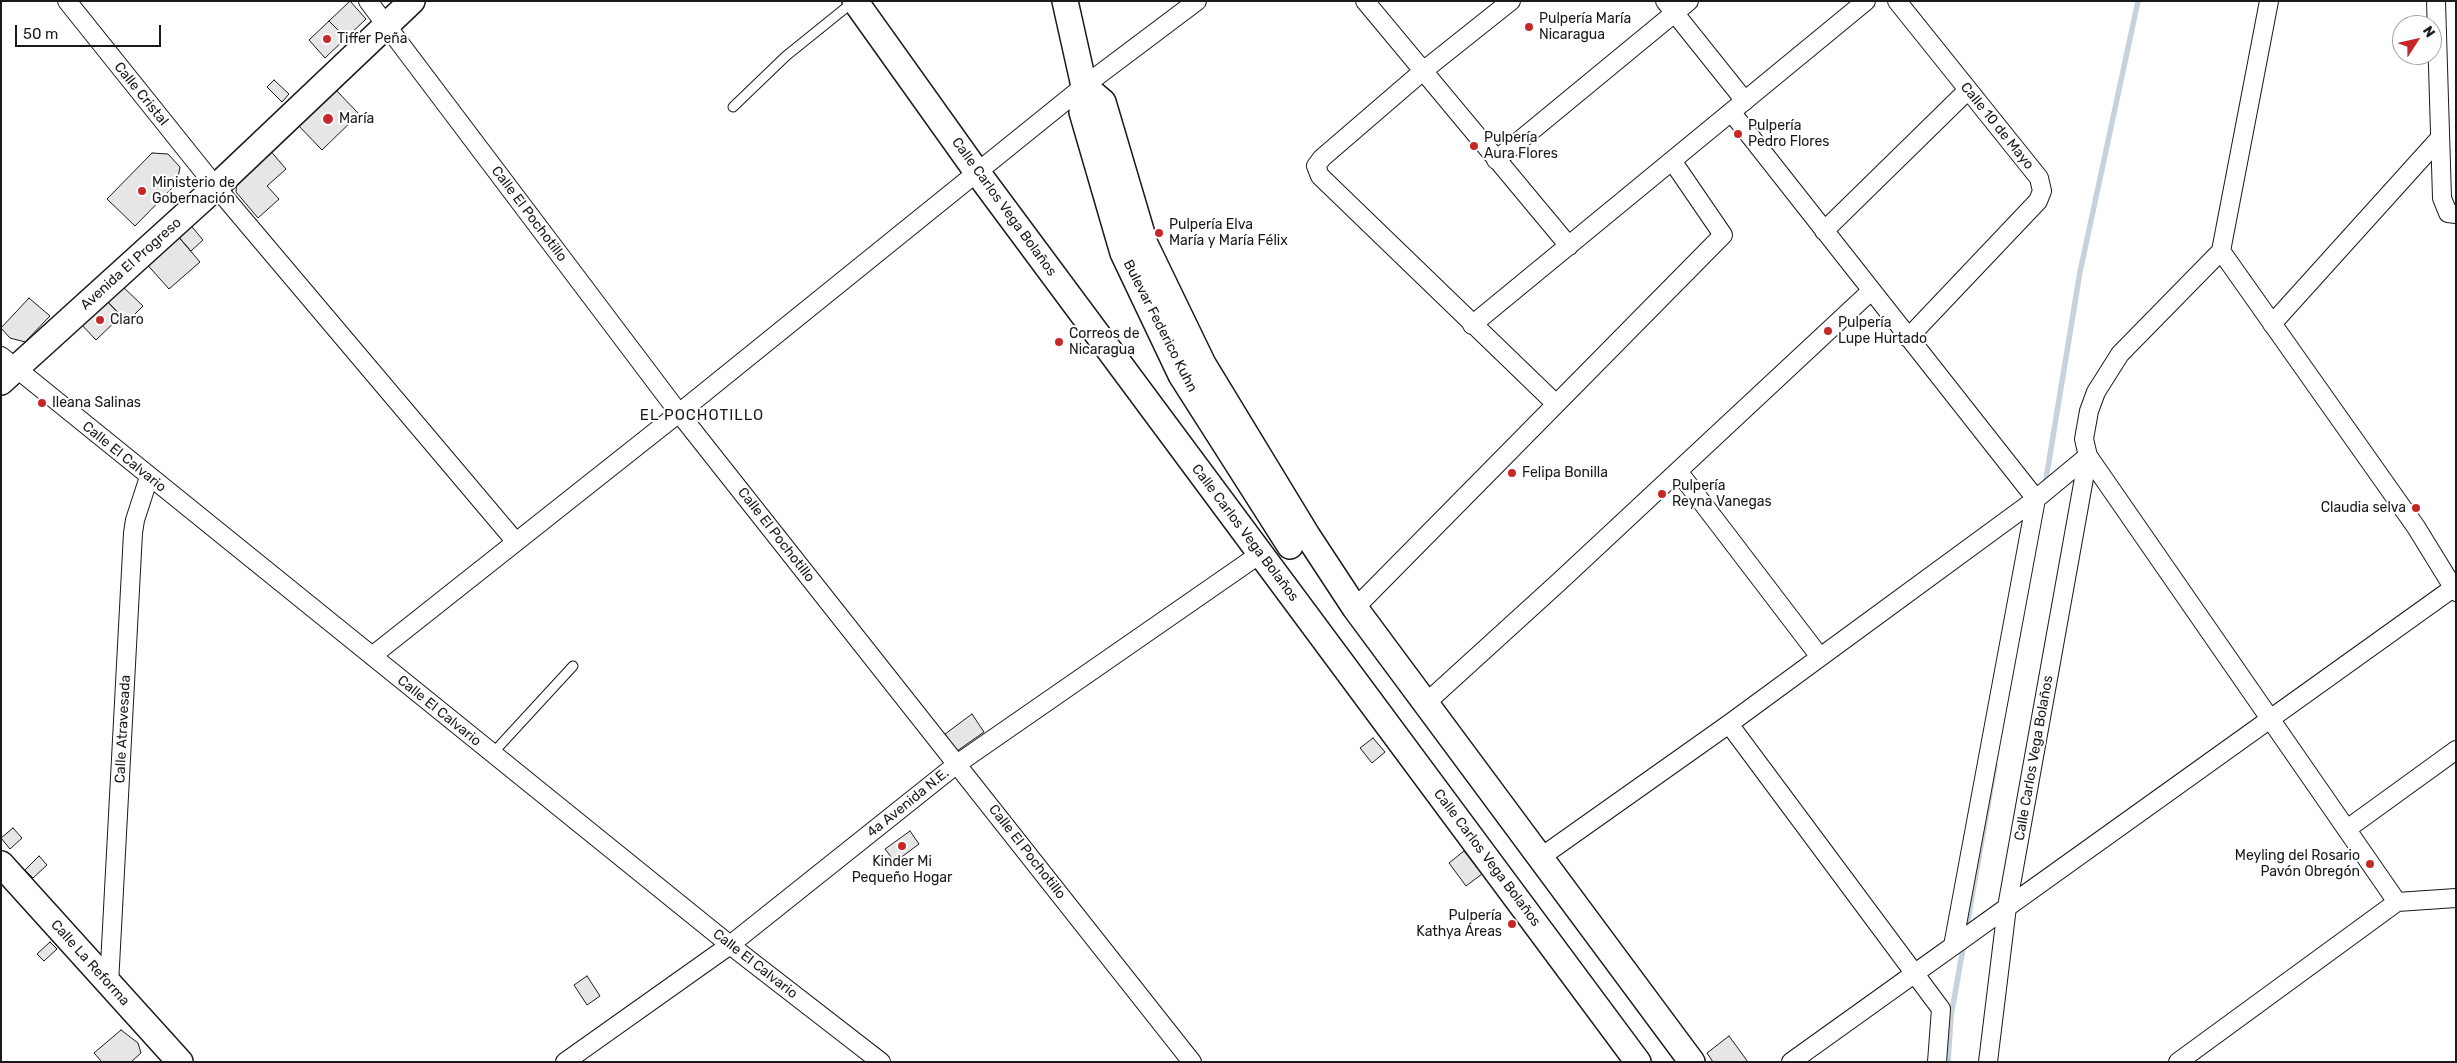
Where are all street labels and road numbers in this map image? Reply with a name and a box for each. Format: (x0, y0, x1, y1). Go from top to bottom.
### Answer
street label: Calle Cristal (110, 59, 172, 129)
street label: Calle 10 de Mayo (1957, 79, 2037, 173)
street label: Calle Carlos Vega Bolaños (948, 134, 1060, 280)
street label: Calle El Pochotillo (488, 163, 570, 265)
street label: Avenida El Progreso (77, 214, 185, 314)
street label: Bulevar Federico Kuhn (1119, 257, 1201, 395)
street label: Calle El Calvario (79, 418, 169, 496)
street label: Calle Carlos Vega Bolaños (1188, 461, 1302, 605)
street label: Calle El Pochotillo (734, 484, 818, 586)
street label: Calle El Calvario (394, 672, 484, 750)
street label: Calle Atravesada (112, 674, 134, 784)
street label: Calle Carlos Vega Bolaños (2011, 674, 2057, 842)
street label: 4a Avenida N.E. (864, 765, 952, 841)
street label: Calle Carlos Vega Bolaños (1430, 786, 1544, 930)
street label: Calle El Pochotillo (985, 801, 1069, 903)
street label: Calle La Reforma (47, 917, 133, 1009)
street label: Calle El Calvario (709, 926, 801, 1002)

